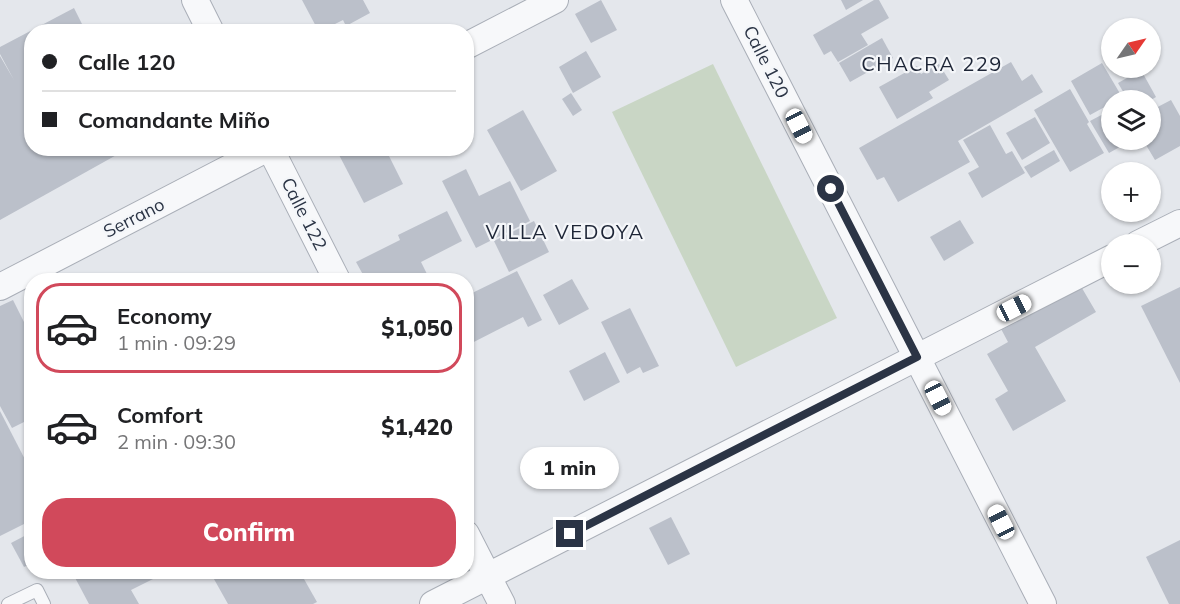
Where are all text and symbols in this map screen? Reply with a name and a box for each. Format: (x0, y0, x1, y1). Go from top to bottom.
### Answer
north arrow (1101, 18, 1161, 78)
map controls (1101, 18, 1161, 294)
street label: Calle 120 (738, 22, 794, 102)
text: Calle 120 (78, 48, 175, 76)
district label: CHACRA 229 (861, 51, 1003, 76)
button: layers (1101, 90, 1161, 150)
text: Comandante Miño (78, 106, 270, 134)
car (783, 106, 815, 146)
button: + (1101, 162, 1161, 222)
street label: Calle 122 (276, 174, 332, 254)
route start (817, 175, 844, 202)
street label: Serrano (99, 192, 168, 243)
district label: VILLA VEDOYA (485, 219, 645, 244)
button: − (1101, 234, 1161, 294)
car (994, 292, 1034, 324)
icon: car (45, 301, 99, 355)
text: Economy (117, 302, 212, 330)
text: $1,050 (381, 314, 453, 342)
text: 1 min · 09:29 (117, 330, 236, 355)
car (922, 378, 954, 418)
icon: car (45, 400, 99, 454)
text: Comfort (117, 401, 203, 429)
text: $1,420 (381, 413, 453, 441)
text: 2 min · 09:30 (117, 429, 236, 454)
callout: 1 min (520, 447, 620, 489)
text: 1 min (543, 455, 596, 480)
button: Confirm (42, 498, 456, 567)
car (985, 502, 1017, 542)
route end (556, 520, 583, 547)

